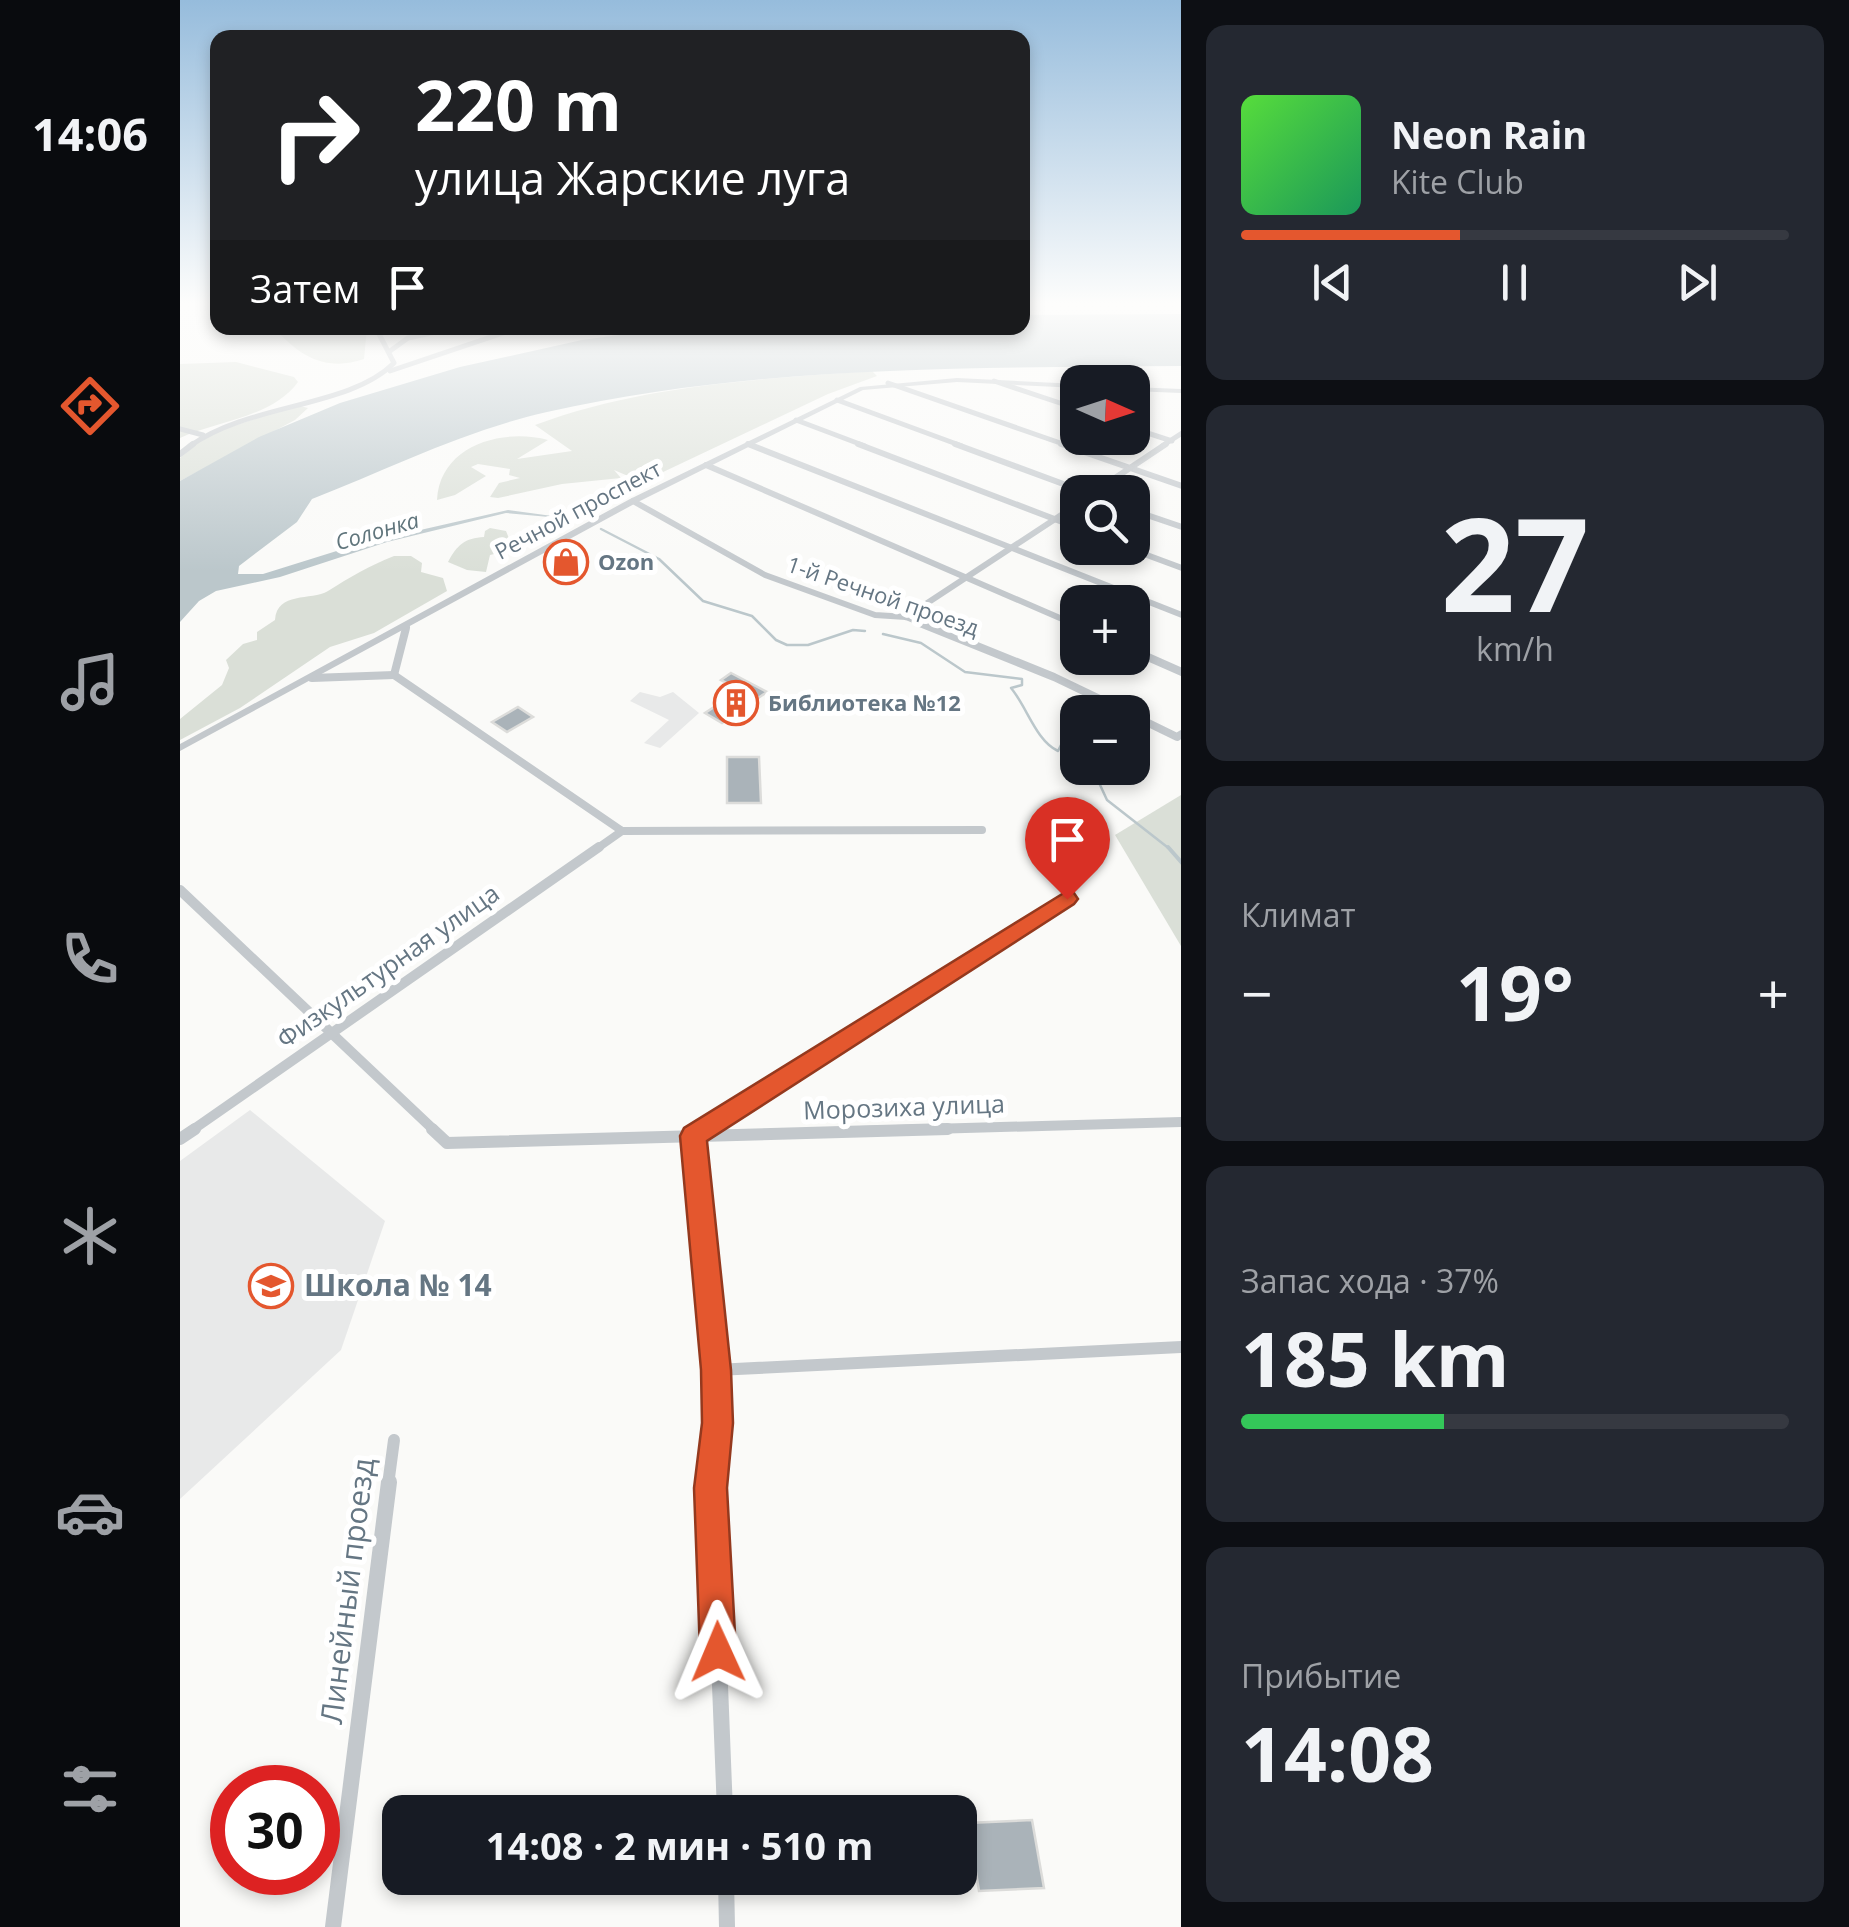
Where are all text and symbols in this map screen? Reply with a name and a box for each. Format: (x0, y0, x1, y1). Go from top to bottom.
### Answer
text: 220 m (415, 56, 622, 152)
icon: right (250, 70, 380, 200)
text: 14:06 (32, 103, 148, 164)
text: Neon Rain (1391, 108, 1587, 160)
text: улица Жарские луга (415, 147, 850, 208)
text: Kite Club (1391, 160, 1524, 203)
icon: previous (1305, 255, 1360, 310)
icon: pause (1487, 255, 1542, 310)
icon: next (1670, 255, 1725, 310)
icon: arrive (380, 260, 435, 315)
text: Затем (250, 262, 360, 314)
north arrow (1060, 365, 1150, 455)
map controls (1060, 365, 1150, 785)
icon: directions (55, 371, 125, 441)
street label: Речной проспект (489, 453, 666, 566)
text: 27 (1441, 473, 1589, 650)
button: search (1060, 475, 1150, 565)
water label: Солонка (331, 504, 422, 556)
shop icon: Ozon (543, 539, 589, 585)
place label: Ozon (598, 546, 654, 576)
street label: 1-й Речной проезд (783, 548, 984, 642)
button: + (1060, 585, 1150, 675)
text: km/h (1476, 627, 1554, 670)
icon: music (55, 647, 125, 717)
building icon: Библиотека №12 (713, 680, 759, 726)
place label: Библиотека №12 (768, 687, 961, 717)
button: − (1060, 695, 1150, 785)
pin (1025, 797, 1110, 900)
icon: arrive (1040, 812, 1095, 867)
street label: Физкультурная улица (269, 875, 505, 1055)
text: Климат (1241, 893, 1355, 936)
icon: phone (55, 924, 125, 994)
text: 19° (1456, 941, 1574, 1043)
text: − (1241, 955, 1272, 1030)
text: + (1758, 955, 1789, 1030)
street label: Морозиха улица (803, 1085, 1005, 1127)
icon: climate (55, 1201, 125, 1271)
text: Запас хода · 37% (1241, 1259, 1499, 1302)
school or university icon: Школа № 14 (248, 1263, 294, 1309)
place label: Школа № 14 (304, 1264, 492, 1305)
text: 185 km (1241, 1307, 1509, 1409)
street label: Линейный проезд (310, 1456, 383, 1726)
icon: car (55, 1477, 125, 1547)
position arrow (666, 1600, 770, 1704)
text: Прибытие (1241, 1654, 1401, 1697)
text: 14:08 (1241, 1702, 1434, 1804)
icon: filters (55, 1754, 125, 1824)
speed limit sign: 30 (210, 1765, 340, 1895)
text: 14:08 · 2 мин · 510 m (486, 1819, 873, 1871)

